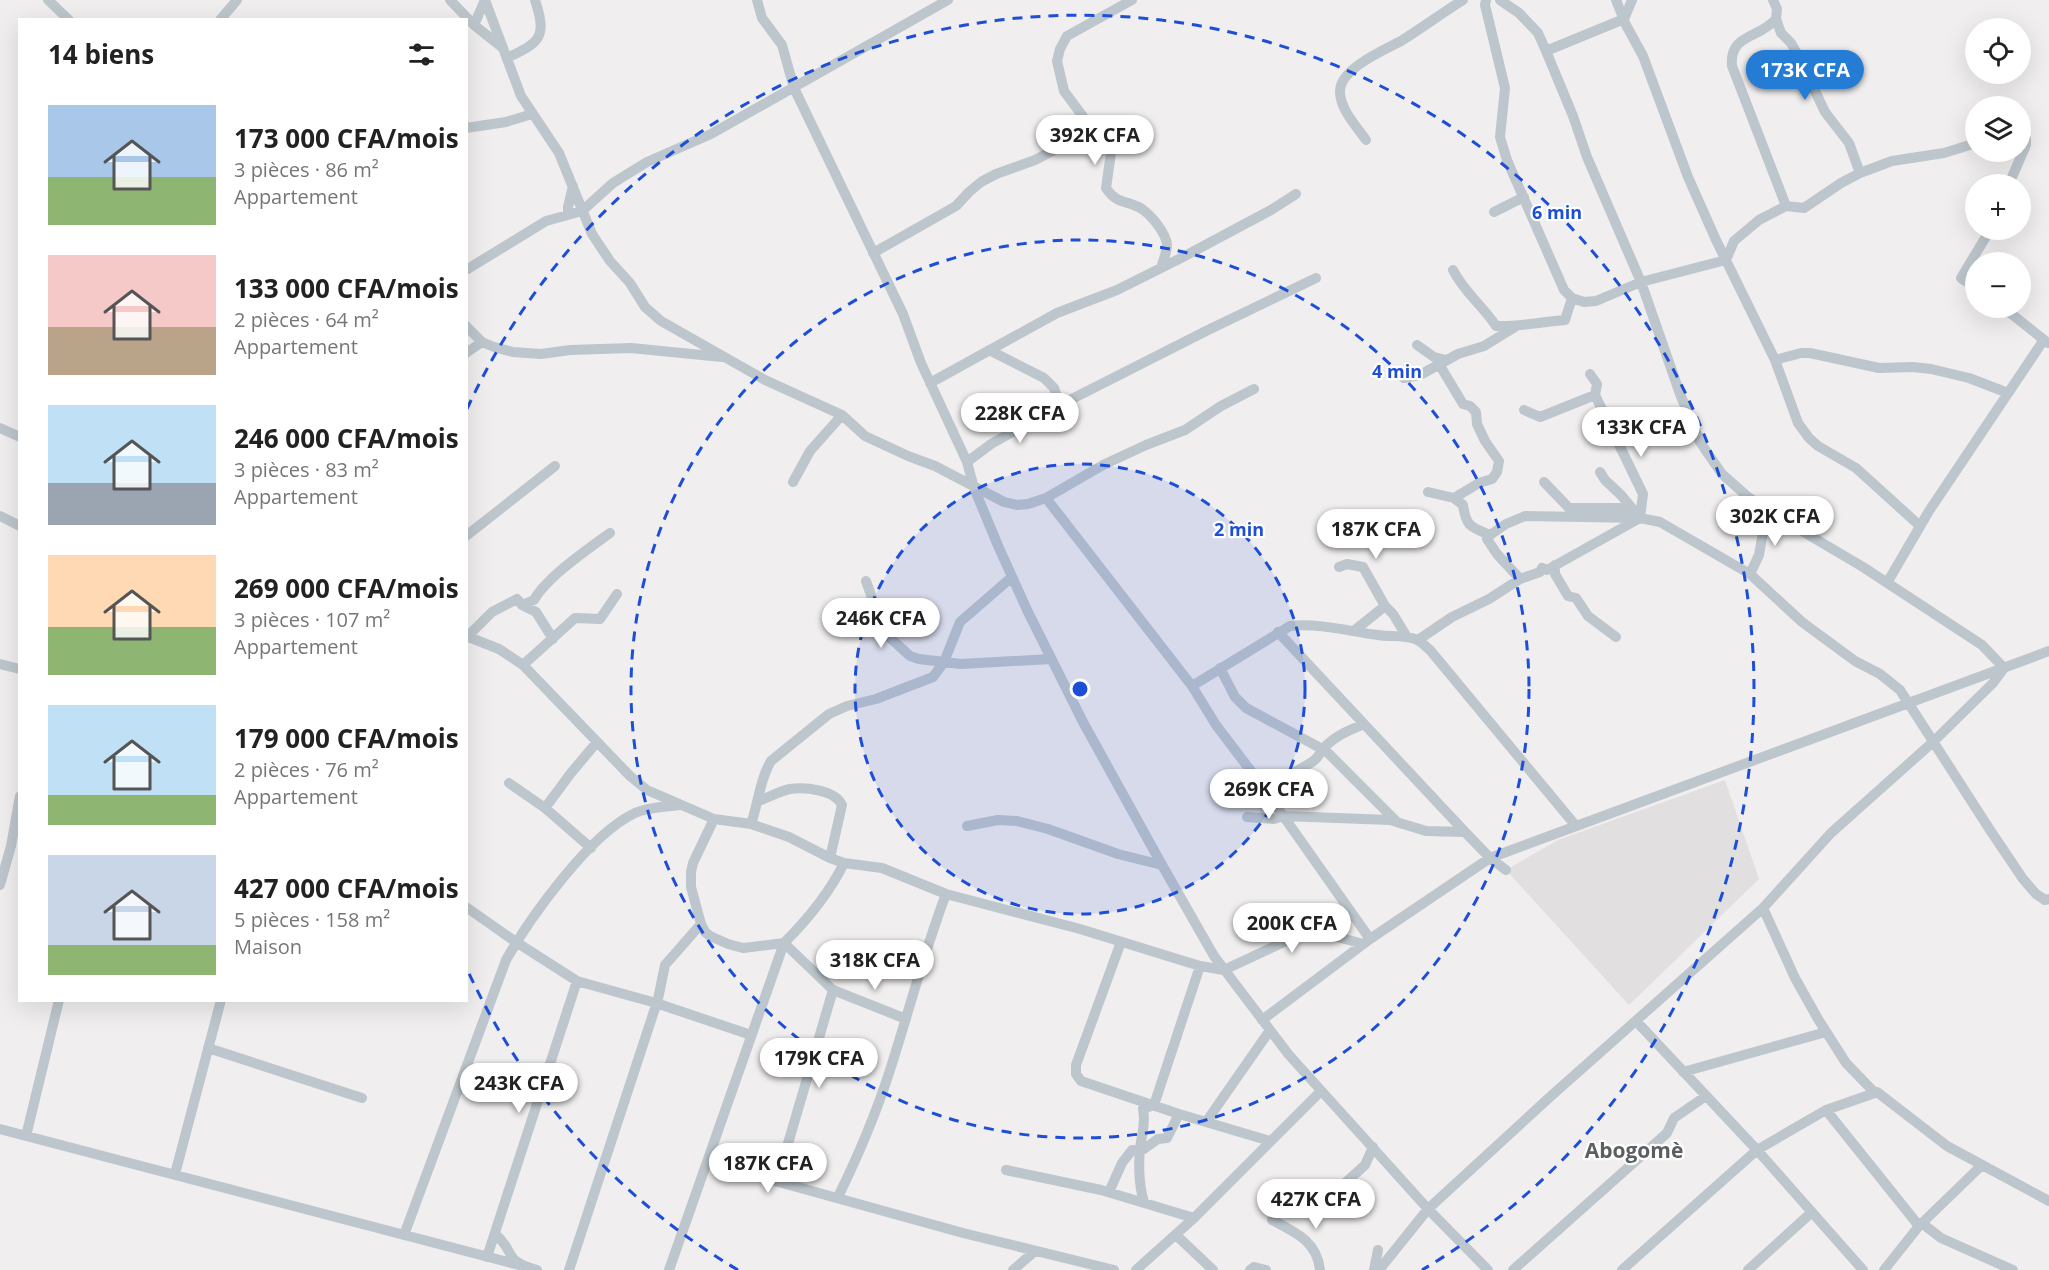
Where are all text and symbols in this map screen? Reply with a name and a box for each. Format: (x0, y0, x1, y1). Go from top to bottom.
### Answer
map controls (1965, 18, 2031, 318)
button: locate (1965, 18, 2031, 84)
text: 14 biens (48, 36, 154, 72)
icon: filters (405, 38, 438, 71)
pin: 173K CFA (1743, 50, 1867, 101)
text: 173K CFA (1760, 56, 1850, 83)
button: layers (1965, 96, 2031, 162)
pin: 392K CFA (1033, 115, 1157, 166)
text: 173 000 CFA/mois (234, 120, 459, 156)
text: 392K CFA (1050, 121, 1140, 148)
icon: home (96, 129, 168, 201)
text: 3 pièces · 86 m² (234, 156, 379, 183)
button: + (1965, 174, 2031, 240)
text: Appartement (234, 183, 358, 210)
text: 6 min (1532, 200, 1582, 224)
button: − (1965, 252, 2031, 318)
text: 133 000 CFA/mois (234, 270, 459, 306)
icon: home (96, 279, 168, 351)
text: 2 pièces · 64 m² (234, 306, 379, 333)
text: Appartement (234, 333, 358, 360)
text: 4 min (1372, 359, 1422, 383)
pin: 228K CFA (958, 393, 1082, 444)
text: 228K CFA (975, 399, 1065, 426)
pin: 133K CFA (1579, 407, 1703, 458)
text: 133K CFA (1596, 413, 1686, 440)
text: 246 000 CFA/mois (234, 420, 459, 456)
icon: home (96, 429, 168, 501)
text: 3 pièces · 83 m² (234, 456, 379, 483)
text: Appartement (234, 483, 358, 510)
pin: 302K CFA (1713, 496, 1837, 547)
text: 302K CFA (1730, 502, 1820, 529)
pin: 187K CFA (1314, 509, 1438, 560)
text: 187K CFA (1331, 515, 1421, 542)
text: 2 min (1214, 517, 1264, 541)
text: 269 000 CFA/mois (234, 570, 459, 606)
icon: home (96, 579, 168, 651)
pin: 246K CFA (819, 598, 943, 649)
text: 246K CFA (836, 604, 926, 631)
text: 3 pièces · 107 m² (234, 606, 390, 633)
text: Appartement (234, 633, 358, 660)
centre of rings (1070, 679, 1090, 699)
text: 179 000 CFA/mois (234, 720, 459, 756)
icon: home (96, 729, 168, 801)
text: 2 pièces · 76 m² (234, 756, 379, 783)
pin: 269K CFA (1207, 769, 1331, 820)
text: 269K CFA (1224, 775, 1314, 802)
text: Appartement (234, 783, 358, 810)
text: 427 000 CFA/mois (234, 870, 459, 906)
icon: home (96, 879, 168, 951)
pin: 200K CFA (1230, 903, 1354, 954)
text: 5 pièces · 158 m² (234, 906, 390, 933)
text: 200K CFA (1247, 909, 1337, 936)
text: Maison (234, 933, 302, 960)
pin: 318K CFA (813, 940, 937, 991)
text: 318K CFA (830, 946, 920, 973)
pin: 179K CFA (757, 1038, 881, 1089)
text: 179K CFA (774, 1044, 864, 1071)
pin: 243K CFA (457, 1063, 581, 1114)
text: 243K CFA (474, 1069, 564, 1096)
district label: Abogomè (1585, 1136, 1683, 1164)
pin: 187K CFA (706, 1143, 830, 1194)
text: 187K CFA (723, 1149, 813, 1176)
pin: 427K CFA (1254, 1179, 1378, 1230)
text: 427K CFA (1271, 1185, 1361, 1212)

